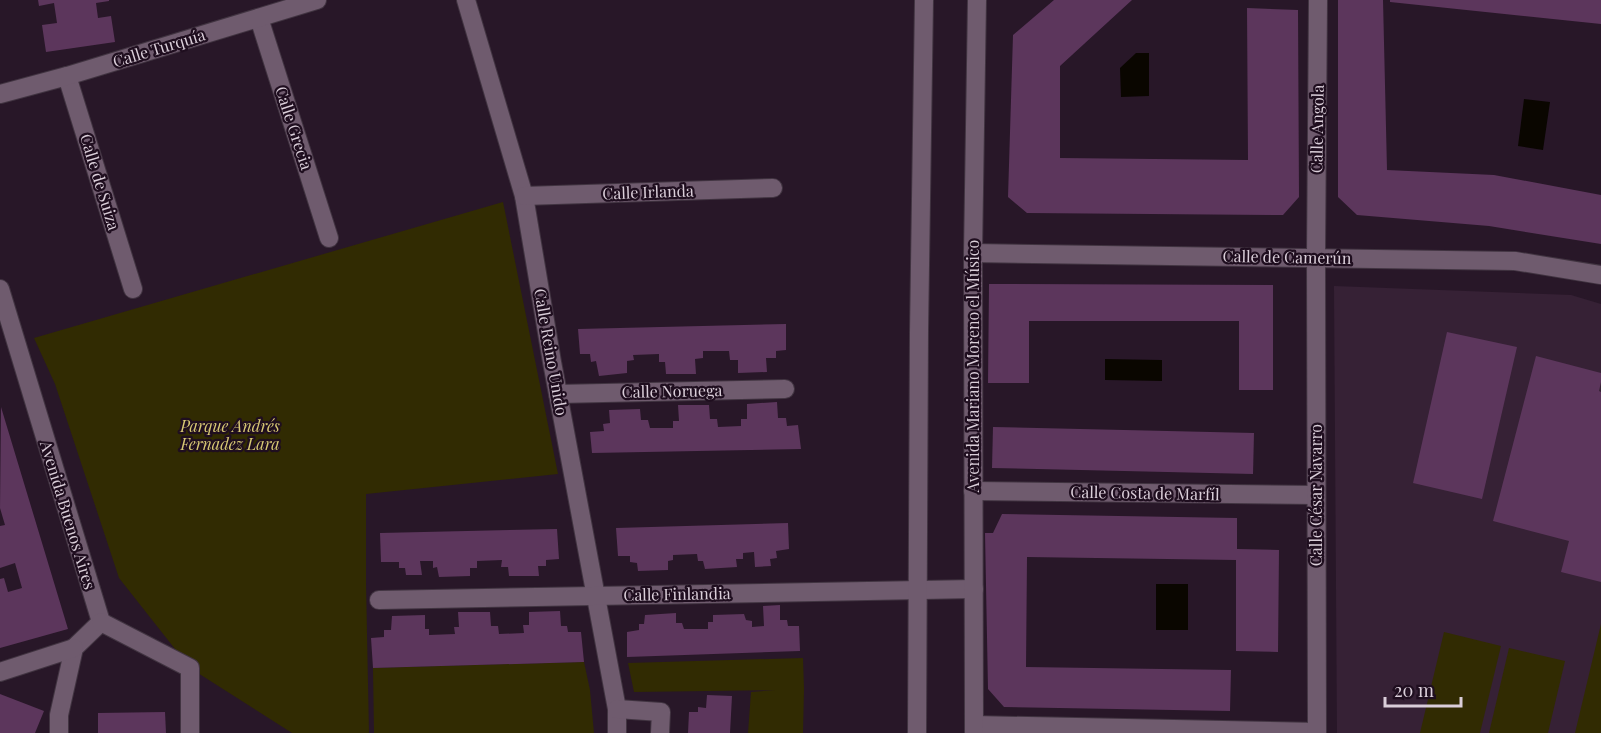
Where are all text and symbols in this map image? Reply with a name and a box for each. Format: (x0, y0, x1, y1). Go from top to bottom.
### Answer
street label: Calle Turquía (110, 24, 208, 72)
street label: Calle Grecia (271, 83, 318, 172)
street label: Calle Angola (1305, 85, 1328, 173)
street label: Calle de Suiza (76, 131, 125, 233)
street label: Calle Irlanda (602, 179, 694, 204)
street label: Avenida Mariano Moreno el Músico (962, 239, 983, 493)
street label: Calle de Camerún (1222, 245, 1352, 268)
street label: Calle Reino Unido (530, 287, 573, 417)
street label: Calle Noruega (622, 379, 722, 402)
park label: Parque Andrés Fernadez Lara (179, 415, 280, 454)
street label: Calle César Navarro (1305, 424, 1326, 566)
street label: Avenida Buenos Aires (36, 437, 101, 592)
street label: Calle Costa de Marfíl (1070, 481, 1220, 504)
street label: Calle Finlandia (623, 582, 731, 605)
scale bar (1385, 670, 1462, 708)
text: 20 m (1394, 678, 1434, 702)

